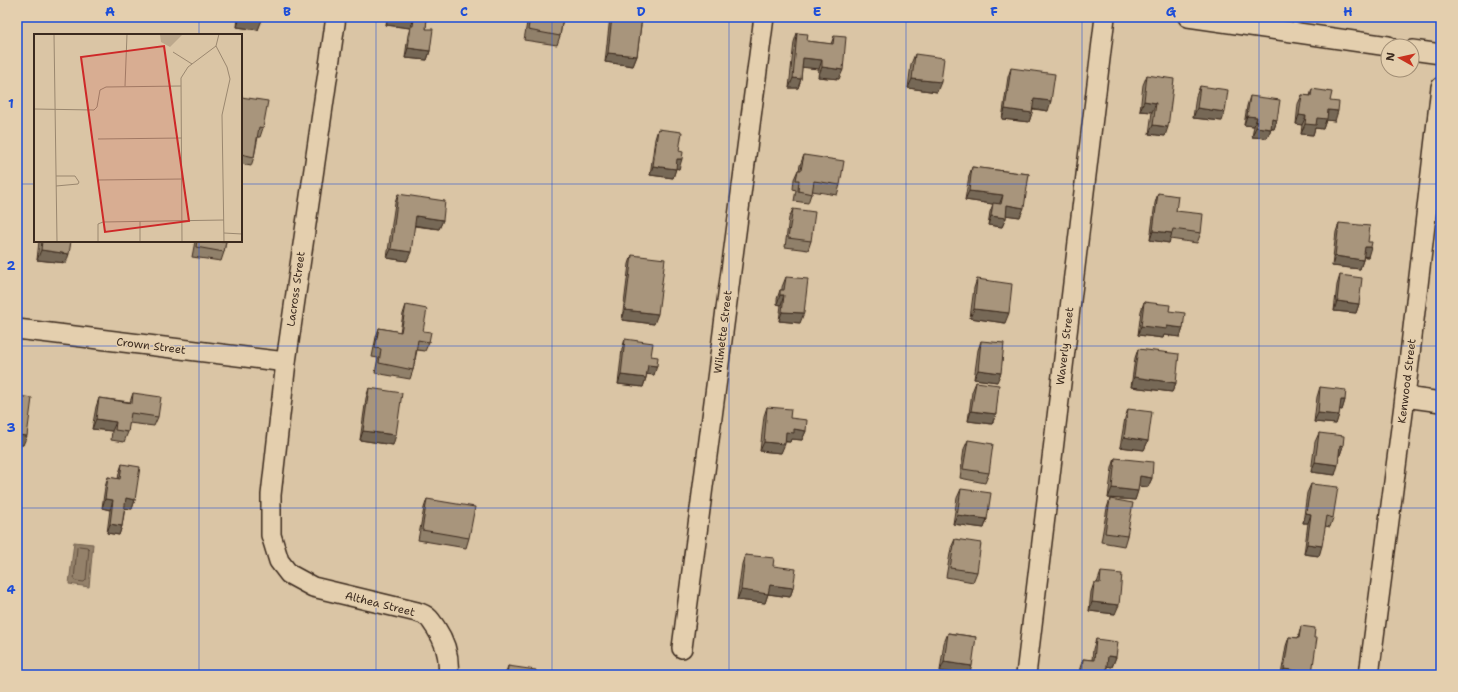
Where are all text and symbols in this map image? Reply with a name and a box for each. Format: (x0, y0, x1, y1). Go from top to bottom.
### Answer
text: A (105, 3, 115, 20)
text: B (283, 3, 291, 20)
text: C (460, 3, 468, 20)
text: D (636, 3, 646, 20)
text: E (813, 3, 822, 20)
text: F (990, 3, 998, 20)
text: G (1166, 3, 1177, 20)
text: H (1343, 3, 1353, 20)
inset map (34, 34, 242, 242)
north arrow (1380, 38, 1420, 78)
text: N (1383, 51, 1399, 62)
text: 1 (8, 95, 14, 112)
street label: Lacross Street (283, 250, 309, 328)
text: 2 (6, 257, 16, 274)
street label: Wilmette Street (710, 289, 736, 375)
street label: Waverly Street (1053, 306, 1077, 386)
street label: Crown Street (115, 334, 187, 358)
street label: Kenwood Street (1394, 338, 1420, 424)
text: 3 (6, 419, 16, 436)
text: 4 (6, 581, 16, 598)
street label: Althea Street (343, 588, 417, 620)

